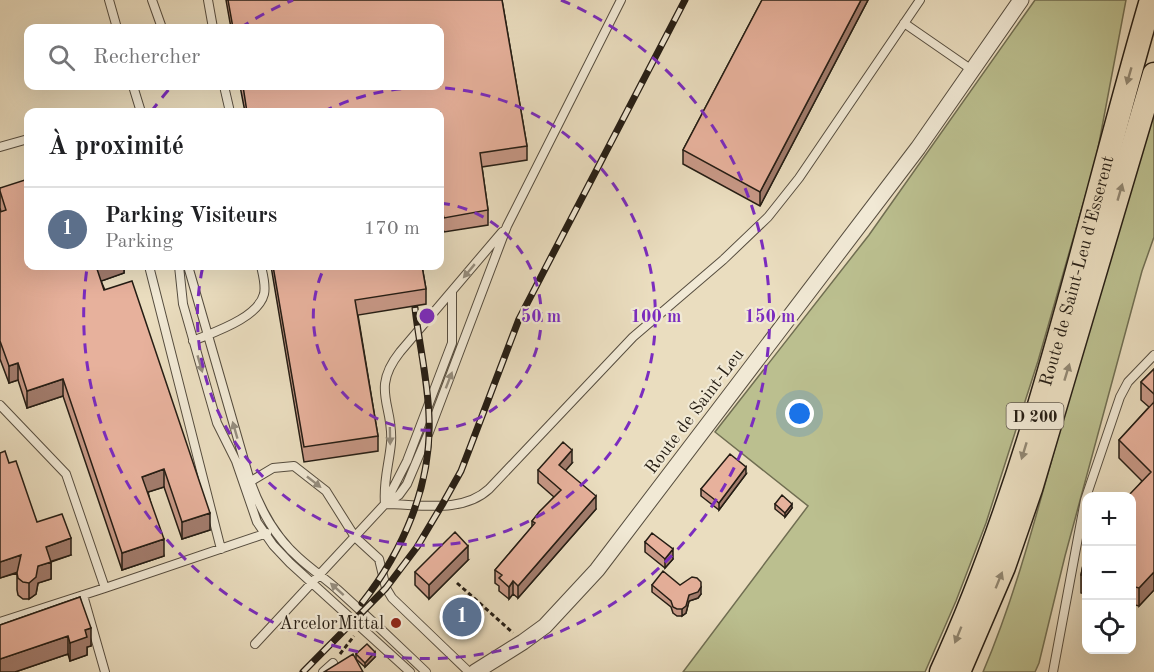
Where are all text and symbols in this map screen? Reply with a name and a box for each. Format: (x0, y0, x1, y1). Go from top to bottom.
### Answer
search box (24, 24, 444, 90)
icon: search (45, 41, 78, 74)
text: Rechercher (93, 46, 200, 68)
one-way arrow (1124, 68, 1133, 86)
text: À proximité (48, 134, 184, 160)
street label: Route de Saint-Leu d'Esserent (1037, 154, 1118, 388)
one-way arrow (1116, 183, 1125, 201)
text: Parking Visiteurs (105, 205, 277, 227)
text: 1 (62, 219, 73, 239)
text: 170 m (364, 219, 420, 239)
text: Parking (105, 232, 173, 252)
one-way arrow (463, 263, 476, 278)
centre of rings (417, 306, 437, 326)
text: 50 m (521, 308, 561, 326)
text: 100 m (631, 308, 681, 326)
text: 150 m (745, 308, 795, 326)
street label: Route de Saint-Leu (642, 345, 748, 477)
one-way arrow (195, 354, 205, 373)
one-way arrow (1063, 363, 1072, 381)
one-way arrow (444, 370, 454, 388)
your location (785, 399, 814, 428)
road number: D 200 (1006, 403, 1064, 429)
one-way arrow (230, 421, 239, 439)
one-way arrow (385, 427, 395, 446)
one-way arrow (1019, 442, 1028, 460)
one-way arrow (306, 475, 321, 487)
map controls (1082, 492, 1136, 654)
button: + (1082, 492, 1136, 546)
button: − (1082, 546, 1136, 600)
one-way arrow (994, 570, 1004, 588)
one-way arrow (330, 583, 344, 597)
pin: 1 (442, 594, 482, 640)
button: locate (1082, 600, 1136, 654)
place label: ArcelorMittal (279, 615, 384, 633)
marker: ArcelorMittal (389, 616, 403, 630)
one-way arrow (953, 626, 963, 644)

